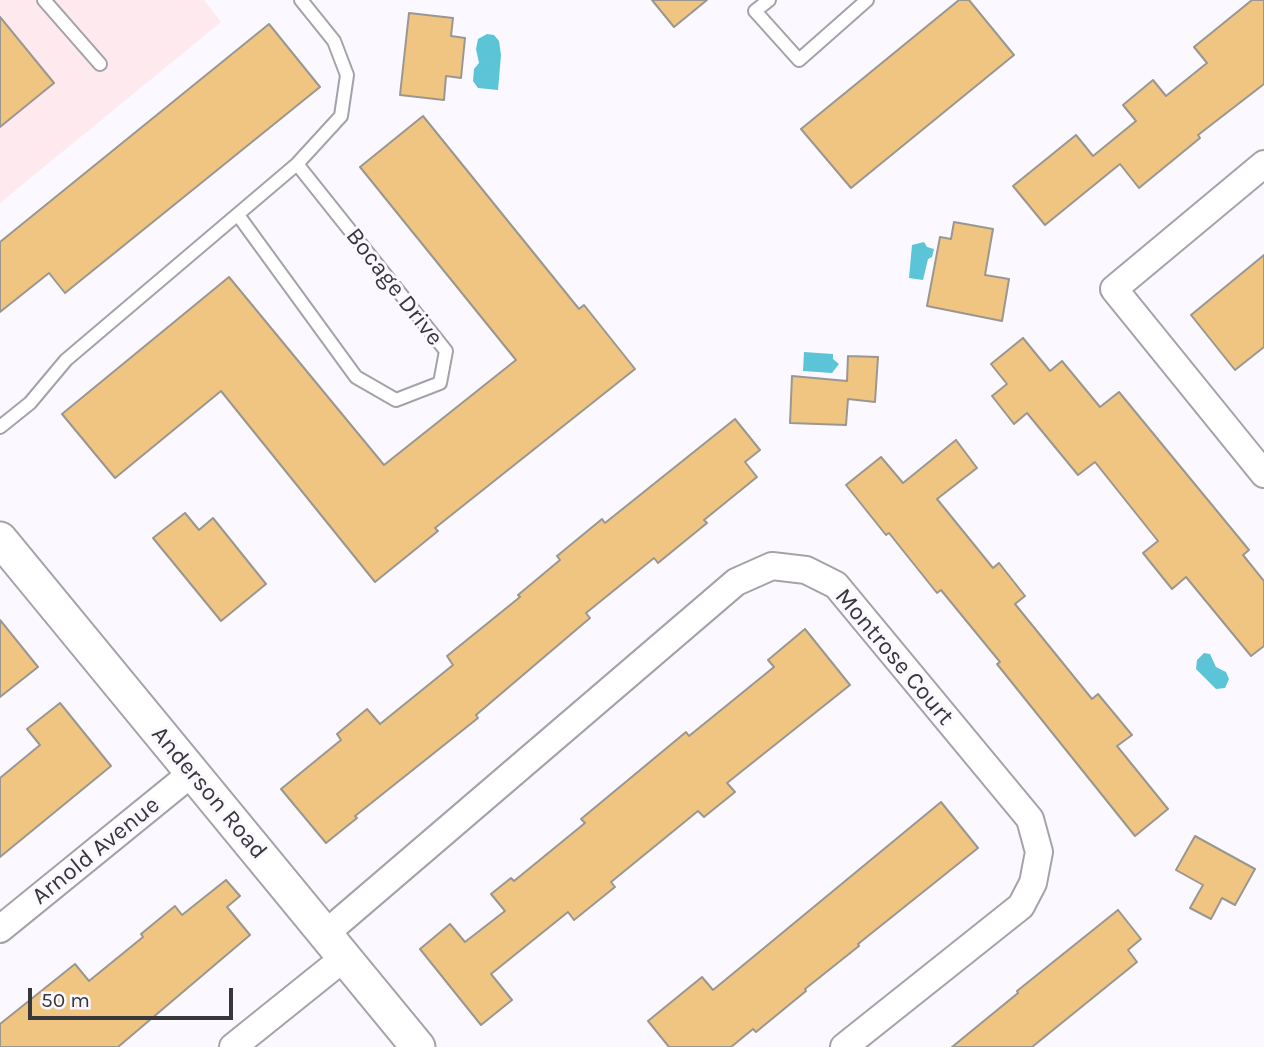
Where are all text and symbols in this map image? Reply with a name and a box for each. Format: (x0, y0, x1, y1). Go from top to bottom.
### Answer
street label: Bocage Drive (339, 222, 449, 352)
street label: Montrose Court (829, 583, 959, 731)
street label: Anderson Road (145, 721, 273, 865)
street label: Arnold Avenue (26, 791, 166, 911)
scale bar (32, 974, 236, 1018)
text: 50 m (41, 988, 90, 1012)

